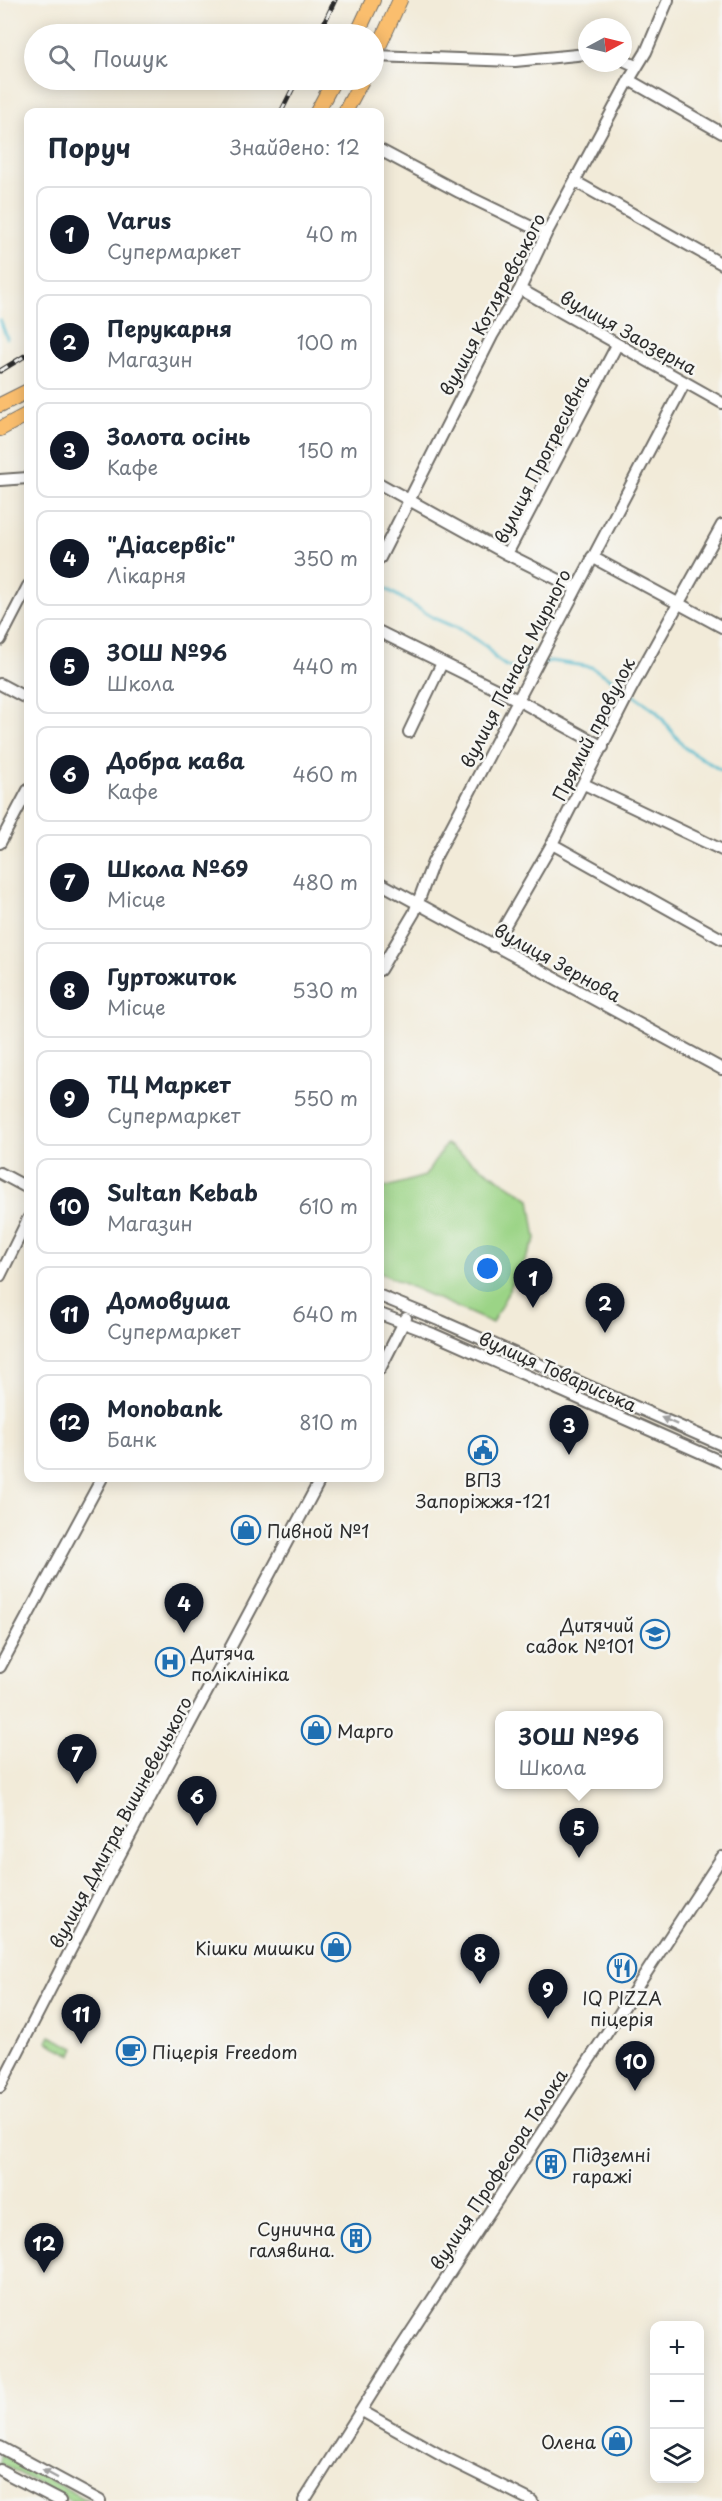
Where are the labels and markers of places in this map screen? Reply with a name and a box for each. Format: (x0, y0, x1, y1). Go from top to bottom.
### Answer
pin: 1 (514, 1258, 552, 1308)
pin: 2 (586, 1284, 624, 1333)
pin: 3 (550, 1406, 588, 1455)
public building icon: ВПЗ Запоріжжя-121 (467, 1434, 499, 1466)
place label: ВПЗ Запоріжжя-121 (416, 1466, 550, 1514)
shop icon: Пивной №1 (230, 1514, 262, 1546)
place label: Пивной №1 (267, 1517, 369, 1544)
pin: 4 (164, 1584, 204, 1633)
place label: Дитячий садок №101 (526, 1611, 634, 1659)
school or university icon: Дитячий садок №101 (639, 1618, 671, 1650)
place label: Дитяча поліклініка (190, 1639, 290, 1687)
hospital icon: Дитяча поліклініка (154, 1646, 186, 1678)
shop icon: Марго (300, 1714, 332, 1746)
place label: Марго (337, 1717, 394, 1744)
pin: 7 (58, 1734, 97, 1784)
pin: 6 (178, 1776, 216, 1826)
pin: 5 (560, 1808, 598, 1858)
shop icon: Кішки мишки (320, 1931, 352, 1963)
place label: Кішки мишки (195, 1934, 315, 1961)
pin: 8 (460, 1934, 500, 1984)
restaurant icon: IQ PIZZA піцерія (606, 1952, 638, 1984)
pin: 9 (528, 1970, 568, 2019)
place label: IQ PIZZA піцерія (582, 1984, 662, 2032)
pin: 11 (62, 1994, 100, 2044)
cafe icon: Піцерія Freedom (115, 2035, 147, 2067)
place label: Піцерія Freedom (152, 2038, 298, 2065)
pin: 10 (616, 2042, 654, 2091)
place label: Підземні гаражі (572, 2141, 651, 2189)
building icon: Підземні гаражі (535, 2148, 567, 2180)
place label: Сунична галявина. (249, 2215, 336, 2263)
building icon: Сунична галявина. (340, 2222, 372, 2254)
pin: 12 (24, 2224, 63, 2273)
shop icon: Олена (601, 2425, 633, 2457)
place label: Олена (541, 2428, 597, 2455)

